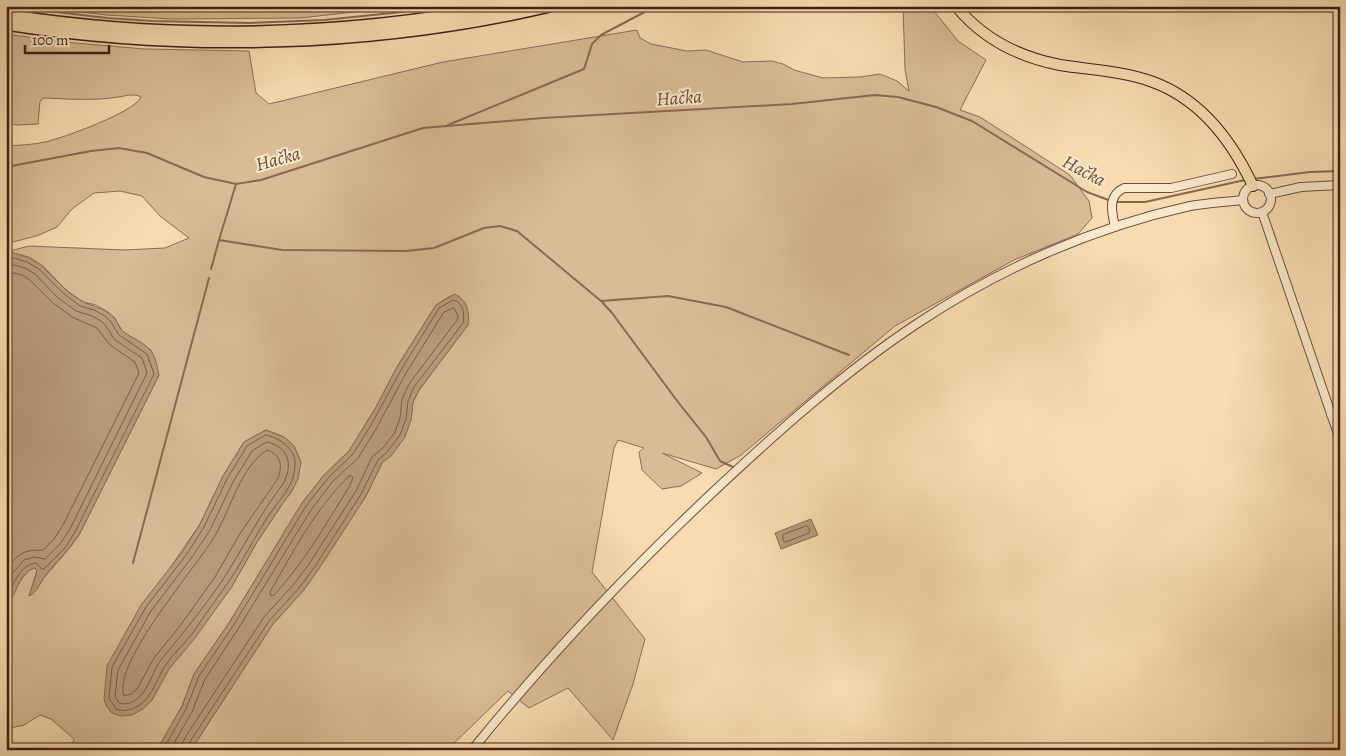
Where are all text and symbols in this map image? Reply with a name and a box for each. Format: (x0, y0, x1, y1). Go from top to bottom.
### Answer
scale bar (25, 22, 109, 54)
text: 100 m (32, 30, 69, 50)
water label: Hačka (655, 83, 703, 113)
water label: Hačka (253, 140, 304, 178)
water label: Hačka (1058, 149, 1110, 193)

